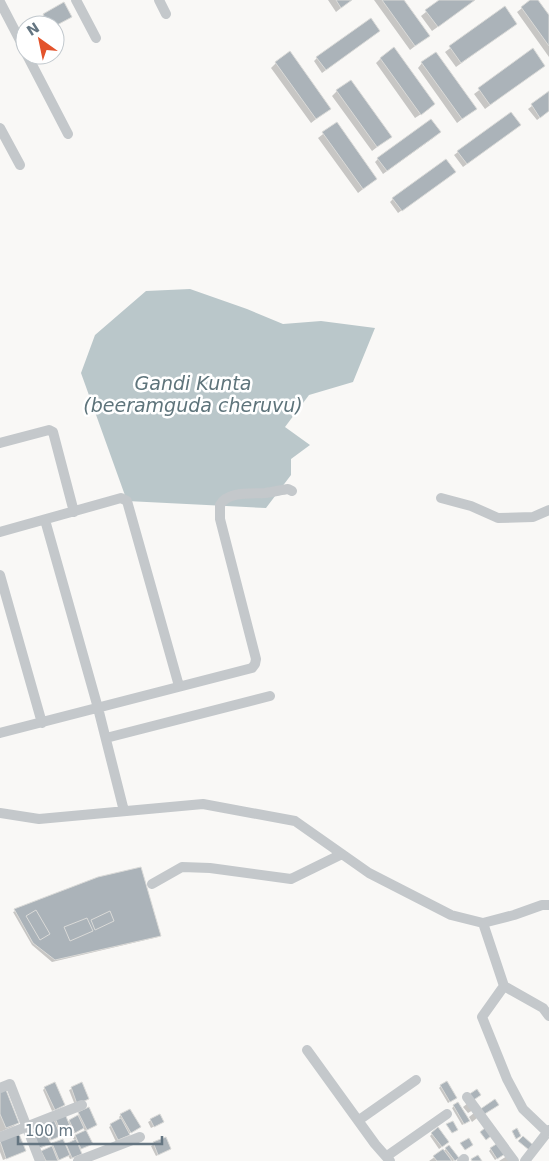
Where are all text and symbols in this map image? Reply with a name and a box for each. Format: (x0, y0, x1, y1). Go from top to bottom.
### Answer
north arrow (15, 15, 65, 65)
text: N (24, 19, 42, 39)
water label: Gandi Kunta (beeramguda cheruvu) (83, 372, 303, 416)
scale bar (18, 1114, 161, 1146)
text: 100 m (25, 1122, 73, 1140)

